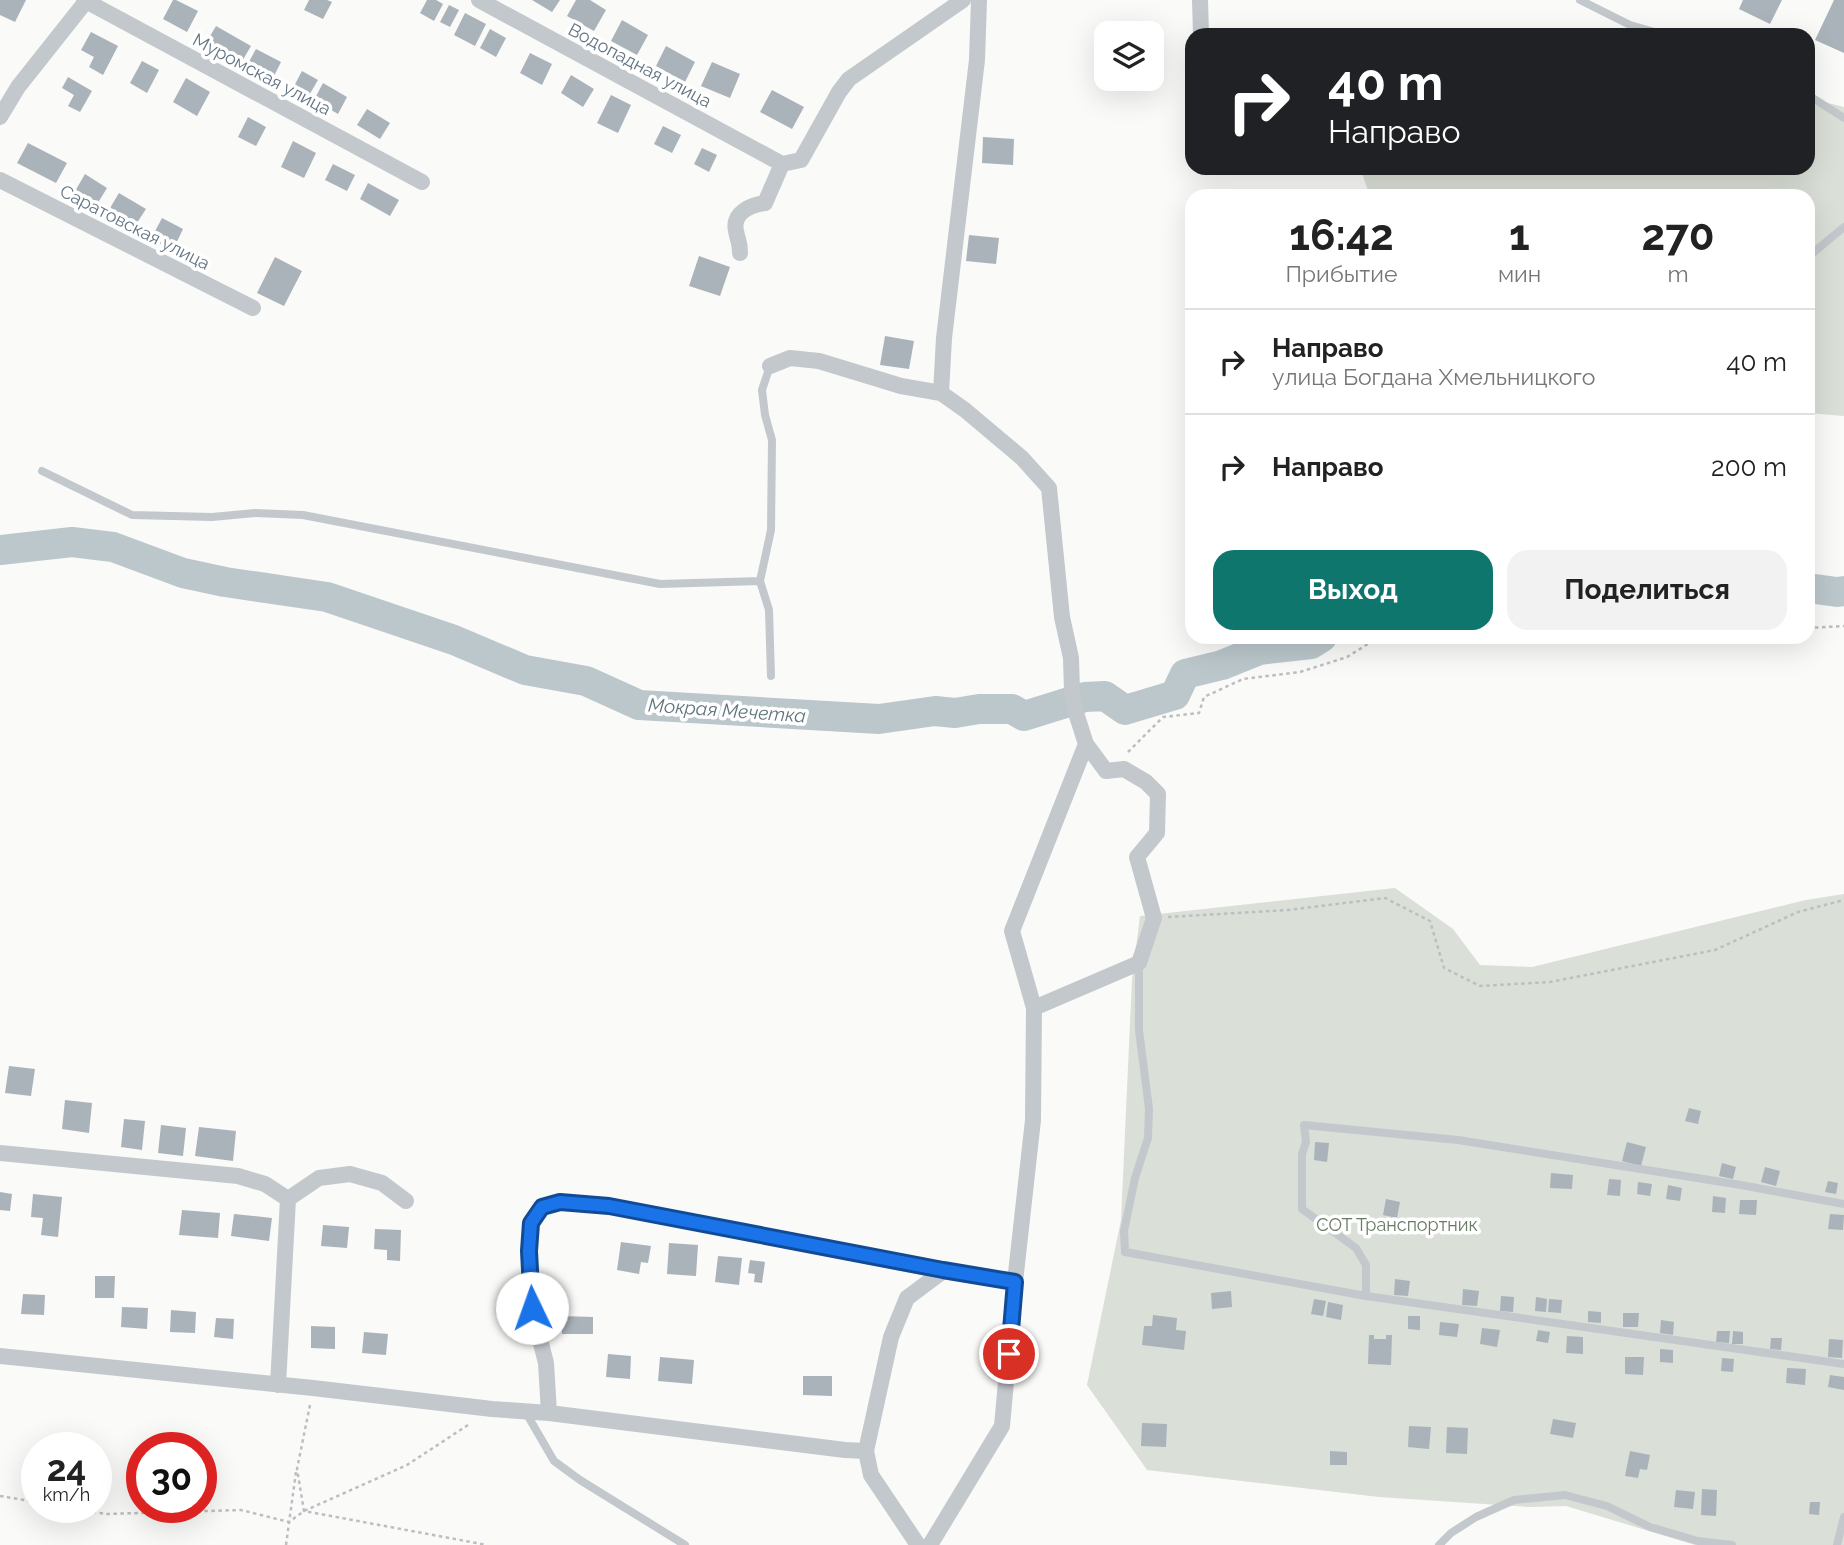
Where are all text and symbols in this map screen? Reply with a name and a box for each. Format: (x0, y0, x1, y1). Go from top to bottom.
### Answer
street label: Водопадная улица (565, 18, 715, 112)
map controls (1094, 21, 1164, 91)
button: layers (1094, 21, 1164, 91)
street label: Муромская улица (189, 29, 335, 119)
text: 40 m (1328, 54, 1443, 111)
icon: right (1213, 56, 1304, 147)
text: Направо (1328, 113, 1460, 150)
street label: Саратовская улица (57, 180, 213, 274)
text: 16:42 (1289, 211, 1394, 260)
text: 1 (1509, 211, 1530, 260)
text: 270 (1642, 211, 1715, 260)
text: Прибытие (1285, 260, 1397, 287)
text: мин (1498, 260, 1541, 287)
text: m (1667, 260, 1689, 287)
text: Направо (1272, 333, 1383, 363)
icon: right (1213, 343, 1251, 381)
text: 40 m (1726, 347, 1787, 377)
text: улица Богдана Хмельницкого (1272, 363, 1596, 390)
icon: right (1213, 448, 1251, 486)
text: Направо (1272, 452, 1383, 482)
text: 200 m (1711, 452, 1787, 482)
button: Выход (1213, 550, 1493, 630)
button: Поделиться (1507, 550, 1787, 630)
water label: Мокрая Мечетка (647, 694, 807, 726)
park label: СОТ Транспортник (1316, 1214, 1478, 1235)
position arrow (495, 1271, 569, 1345)
pin (979, 1324, 1039, 1384)
icon: arrive (990, 1335, 1028, 1373)
speed limit sign: 30 (126, 1432, 217, 1523)
text: 24 (47, 1448, 86, 1489)
text: km/h (43, 1484, 90, 1505)

